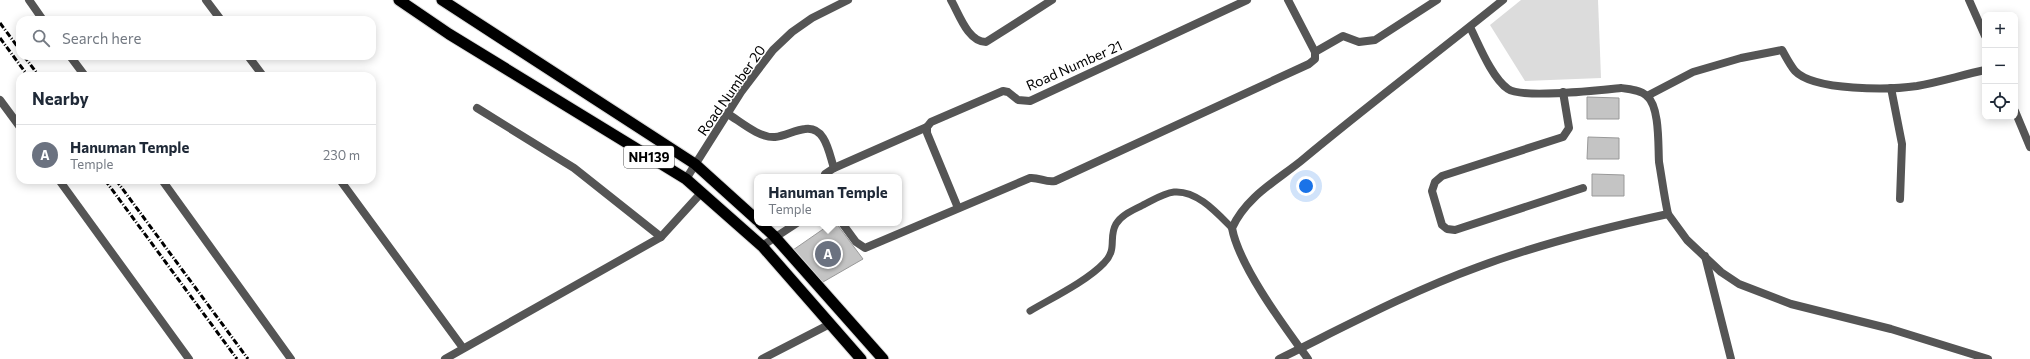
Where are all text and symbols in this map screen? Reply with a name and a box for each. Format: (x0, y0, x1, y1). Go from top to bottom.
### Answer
map controls (1982, 12, 2018, 120)
button: + (1982, 12, 2018, 48)
search box (16, 16, 376, 60)
icon: search (30, 27, 52, 49)
text: Search here (62, 29, 141, 47)
street label: Road Number 21 (1023, 36, 1125, 94)
street label: Road Number 20 (693, 41, 769, 139)
button: − (1982, 48, 2018, 84)
button: locate (1982, 84, 2018, 120)
text: Nearby (32, 88, 89, 109)
text: Hanuman Temple (70, 138, 189, 156)
road number: NH139 (624, 146, 674, 168)
text: A (40, 147, 50, 163)
text: 230 m (323, 147, 360, 163)
text: Temple (70, 156, 113, 172)
popup (754, 174, 902, 226)
your location (1296, 176, 1316, 196)
text: Hanuman Temple (768, 183, 888, 201)
text: Temple (768, 201, 812, 217)
pin: A (815, 239, 841, 269)

